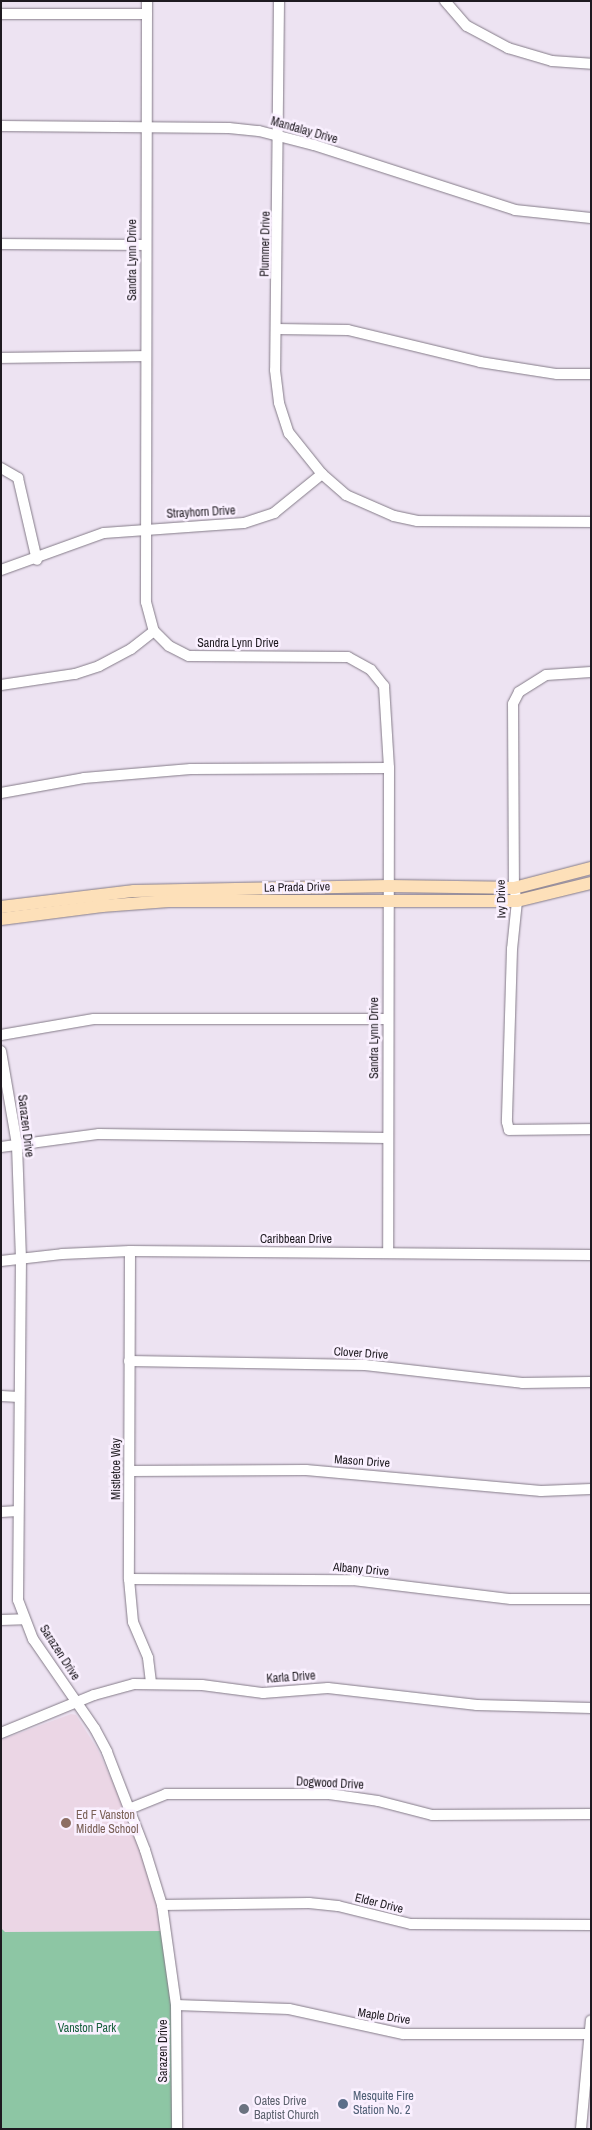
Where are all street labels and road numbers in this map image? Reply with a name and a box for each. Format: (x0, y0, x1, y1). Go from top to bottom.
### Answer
street label: Mandalay Drive (269, 115, 339, 147)
street label: Plummer Drive (258, 211, 274, 277)
street label: Sandra Lynn Drive (126, 219, 140, 301)
street label: Strayhorn Drive (166, 504, 236, 522)
street label: Sandra Lynn Drive (197, 637, 279, 651)
street label: Ivy Drive (494, 879, 510, 919)
street label: La Prada Drive (264, 880, 330, 896)
street label: Sandra Lynn Drive (368, 997, 382, 1079)
street label: Sarazen Drive (14, 1094, 36, 1158)
street label: Caribbean Drive (260, 1233, 332, 1247)
street label: Clover Drive (333, 1345, 389, 1363)
street label: Mistletoe Way (110, 1438, 124, 1500)
street label: Mason Drive (334, 1453, 390, 1471)
street label: Albany Drive (332, 1560, 390, 1580)
street label: Sarazen Drive (36, 1623, 82, 1683)
street label: Karla Drive (266, 1669, 316, 1687)
street label: Dogwood Drive (296, 1775, 364, 1793)
street label: Elder Drive (353, 1891, 405, 1917)
street label: Maple Drive (357, 2006, 411, 2028)
street label: Sarazen Drive (157, 2020, 171, 2082)

